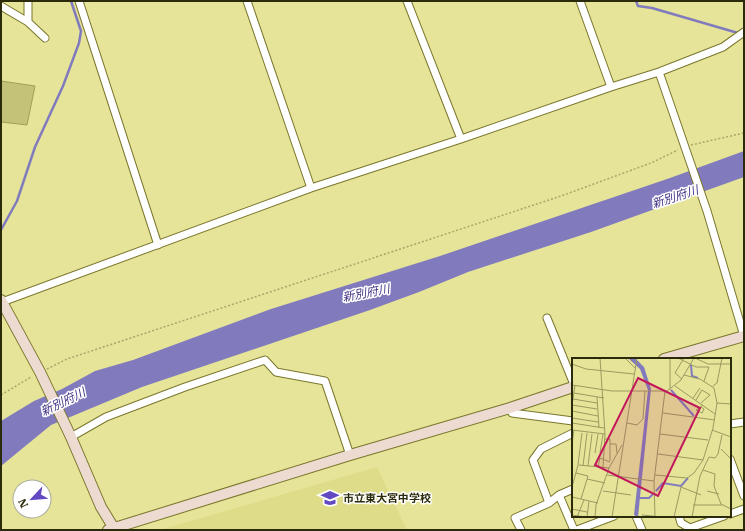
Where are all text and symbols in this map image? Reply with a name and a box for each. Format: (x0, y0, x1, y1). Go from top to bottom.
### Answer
water label: 新別府川 (650, 181, 702, 211)
water label: 新別府川 (341, 280, 393, 304)
inset map (572, 358, 731, 517)
water label: 新別府川 (38, 383, 89, 419)
north arrow (12, 479, 52, 519)
school or university icon: 市立東大宮中学校 (320, 488, 340, 508)
place label: 市立東大宮中学校 (343, 491, 431, 505)
text: N (15, 496, 31, 510)

